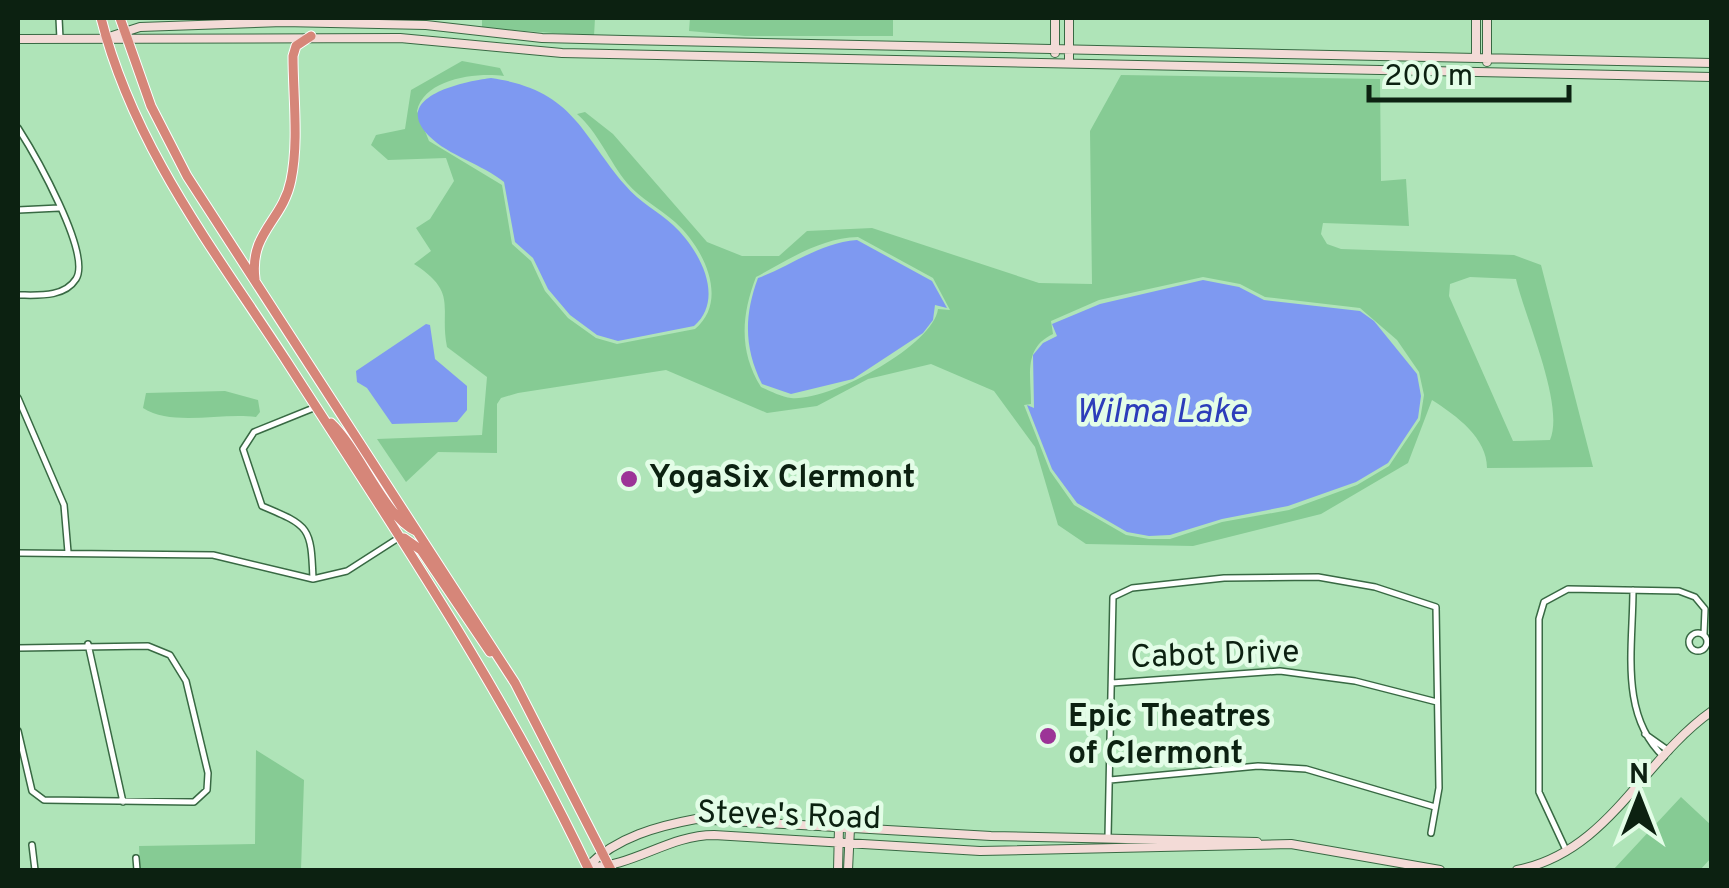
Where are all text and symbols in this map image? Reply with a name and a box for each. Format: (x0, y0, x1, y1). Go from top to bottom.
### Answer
scale bar (1369, 40, 1569, 102)
text: 200 m (1384, 59, 1473, 96)
water label: Wilma Lake (1075, 391, 1248, 435)
place label: YogaSix Clermont (649, 459, 915, 499)
marker: YogaSix Clermont (618, 468, 640, 490)
street label: Cabot Drive (1130, 633, 1300, 679)
place label: Epic Theatres of Clermont (1068, 698, 1271, 775)
marker: Epic Theatres of Clermont (1037, 725, 1059, 747)
north arrow (1589, 748, 1689, 848)
text: N (1629, 758, 1649, 794)
street label: Steve's Road (696, 794, 882, 840)

